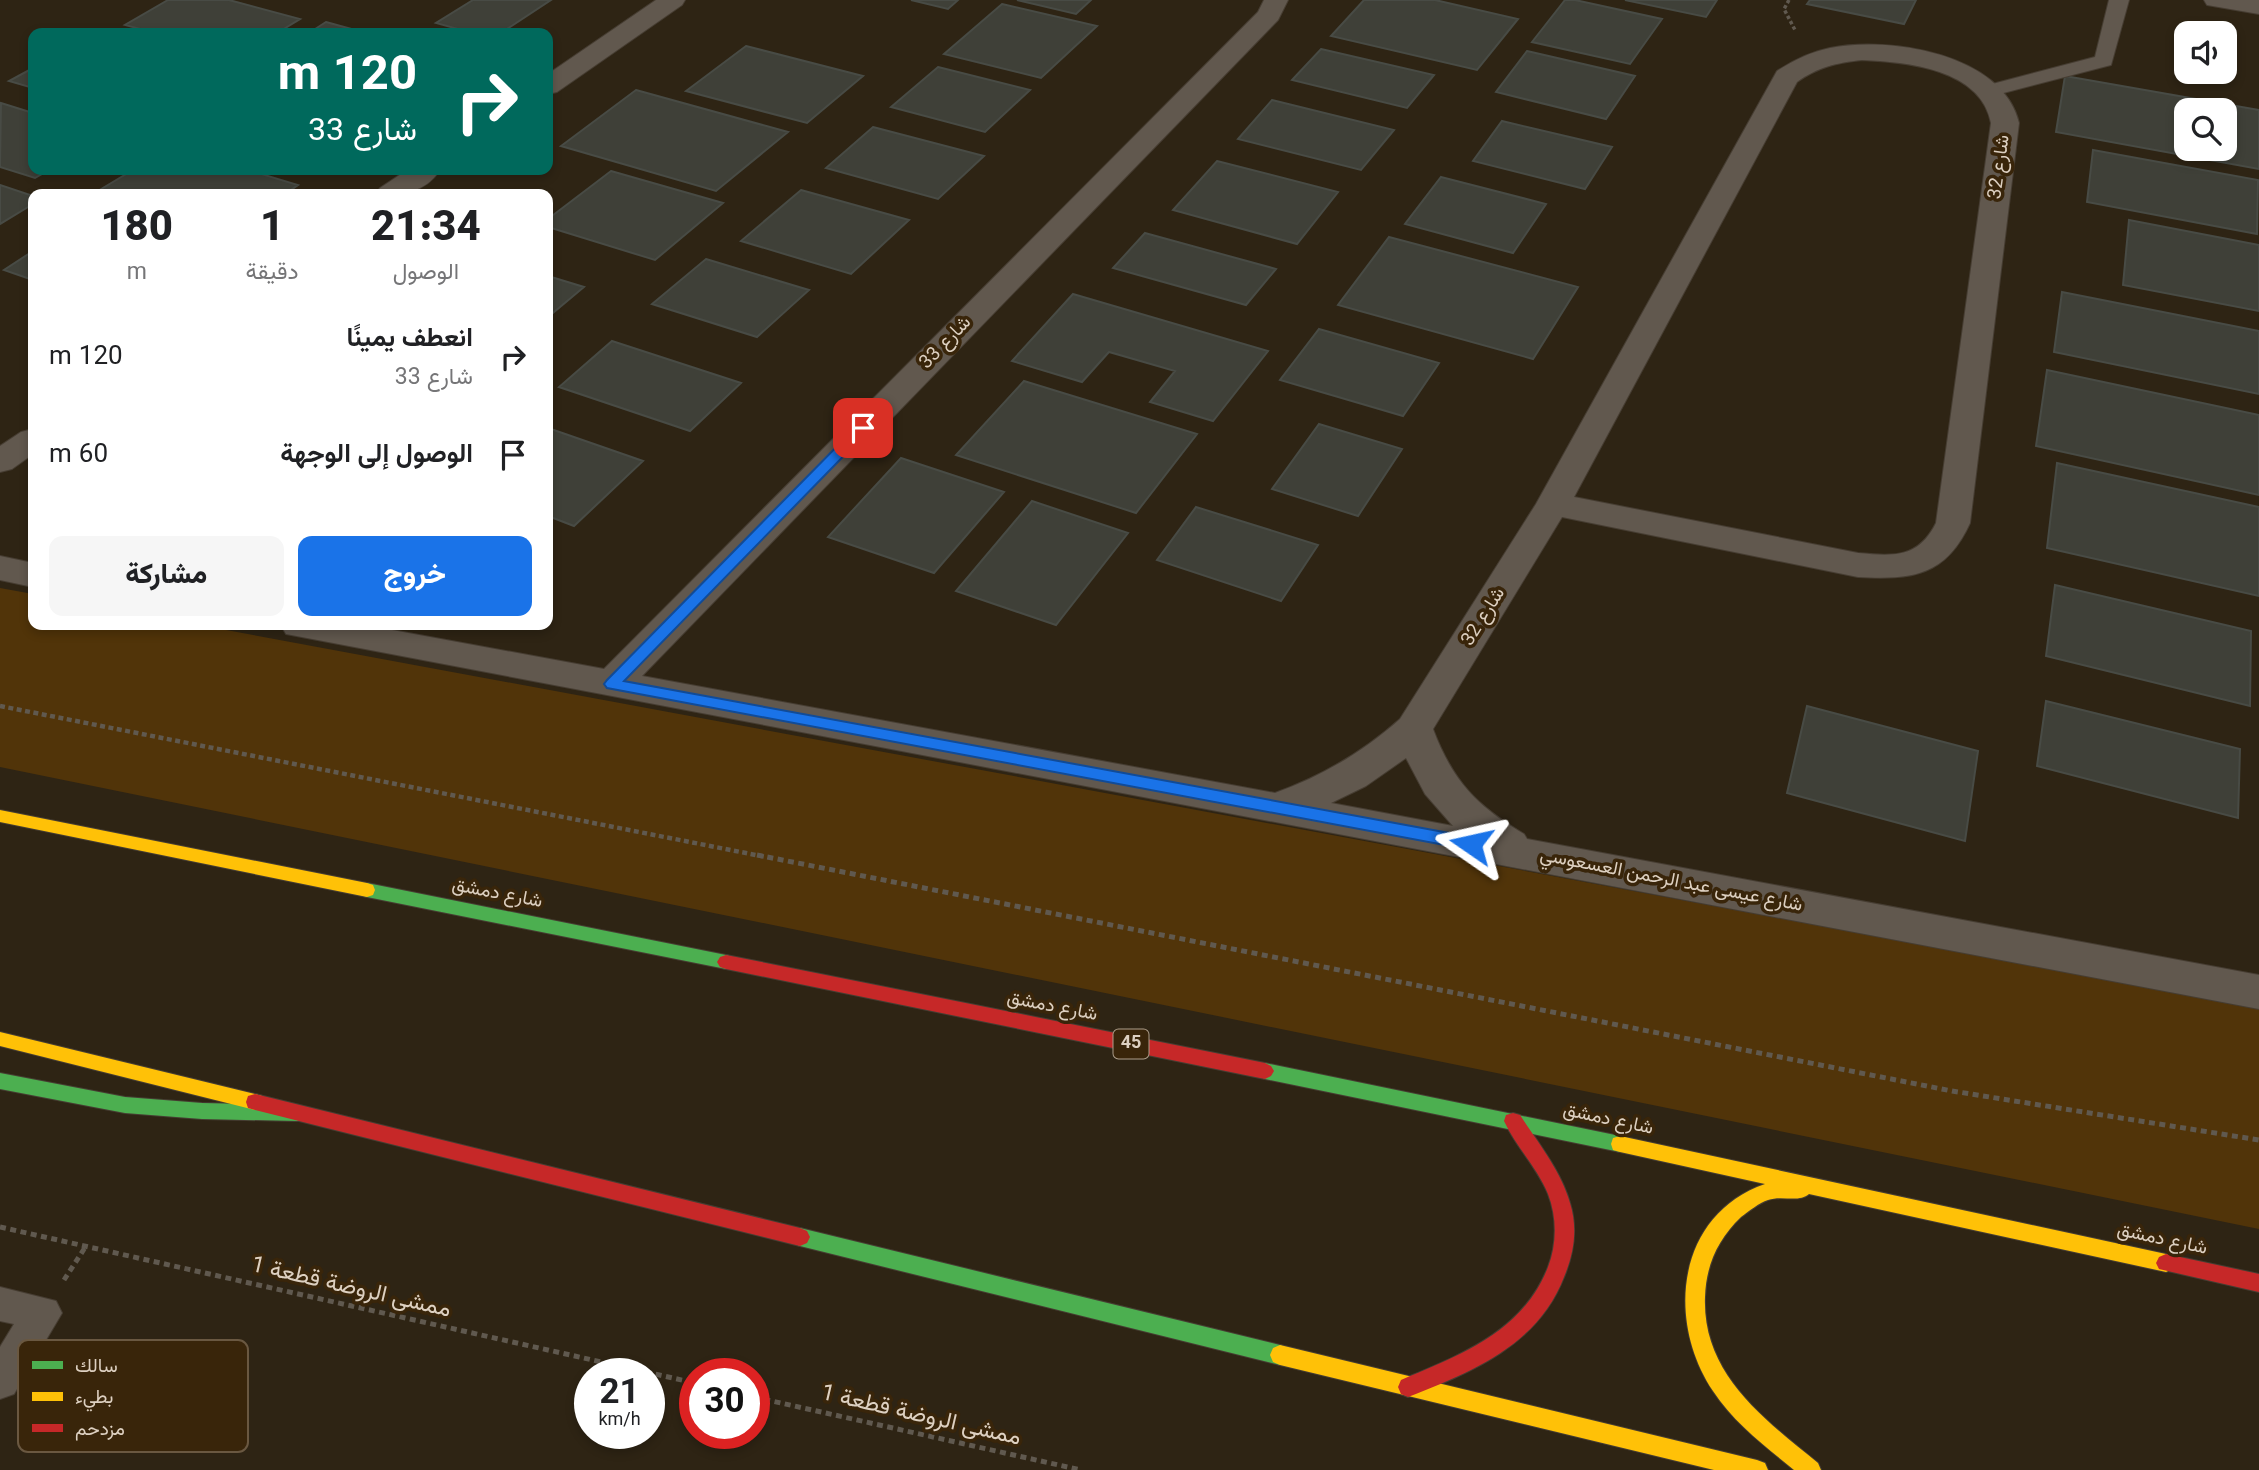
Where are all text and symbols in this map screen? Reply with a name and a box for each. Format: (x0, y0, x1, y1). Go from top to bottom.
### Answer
map controls (2174, 21, 2237, 161)
button: sound (2174, 21, 2237, 84)
text: 120 m (278, 39, 417, 115)
icon: right (441, 56, 532, 147)
button: search (2174, 98, 2237, 161)
text: شارع 33 (308, 107, 417, 157)
street label: شارع 32 (1981, 133, 2019, 201)
text: 180 (100, 197, 173, 263)
text: 1 (260, 197, 284, 263)
text: 21:34 (371, 197, 481, 263)
text: m (127, 255, 147, 291)
text: دقيقة (245, 255, 299, 291)
text: الوصول (393, 255, 459, 291)
street label: شارع 33 (913, 310, 979, 376)
text: انعطف يمينًا (347, 319, 473, 360)
text: 120 m (49, 337, 123, 378)
icon: right (494, 338, 532, 376)
text: شارع 33 (395, 360, 473, 396)
pin (833, 398, 893, 458)
icon: arrive (844, 409, 882, 447)
text: 60 m (49, 435, 108, 476)
text: الوصول إلى الوجهة (280, 435, 473, 476)
icon: arrive (494, 436, 532, 474)
button: مشاركة (49, 536, 284, 616)
button: خروج (298, 536, 532, 616)
street label: شارع 32 (1455, 582, 1513, 652)
position arrow (1434, 807, 1508, 881)
street label: شارع عيسى عبد الرحمن العسعوسي (1537, 841, 1805, 921)
street label: شارع دمشق (449, 871, 545, 917)
street label: شارع دمشق (1004, 984, 1100, 1030)
road number: 45 (1114, 1030, 1148, 1058)
street label: شارع دمشق (1560, 1096, 1656, 1144)
street label: شارع دمشق (2114, 1216, 2210, 1264)
street label: ممشى الروضة قطعة 1 (247, 1247, 455, 1329)
legend (18, 1340, 248, 1452)
text: سالك (75, 1353, 118, 1382)
speed limit sign: 30 (679, 1358, 770, 1449)
text: 21 (599, 1367, 640, 1422)
street label: ممشى الروضة قطعة 1 (817, 1375, 1025, 1457)
text: بطيء (75, 1384, 113, 1413)
text: km/h (598, 1407, 641, 1435)
text: مزدحم (75, 1416, 125, 1445)

